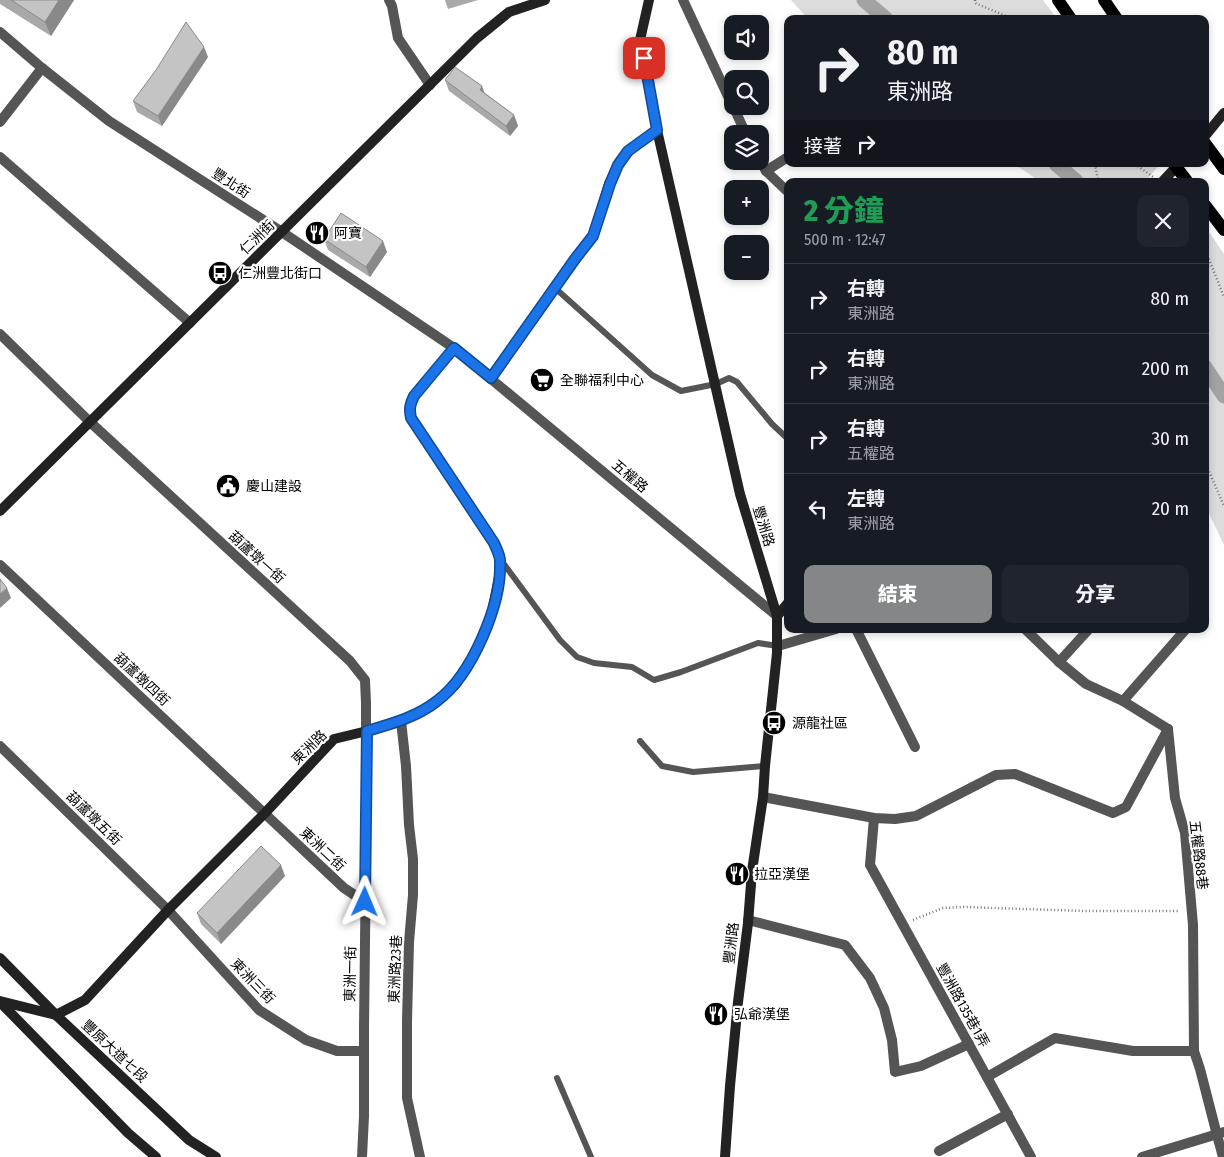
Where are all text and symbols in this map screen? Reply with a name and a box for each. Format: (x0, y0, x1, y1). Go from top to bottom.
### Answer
map controls (724, 15, 769, 280)
button: sound (724, 15, 769, 60)
text: 80 m (887, 31, 959, 73)
icon: right (804, 35, 869, 100)
pin (623, 37, 665, 79)
icon: arrive (630, 44, 658, 72)
button: search (724, 70, 769, 115)
text: 東洲路 (887, 78, 953, 105)
button: layers (724, 125, 769, 170)
icon: right (852, 130, 880, 158)
text: 接著 (804, 135, 842, 158)
street label: 豐北街 (208, 165, 253, 202)
button: + (724, 180, 769, 225)
text: 2 分鐘 (804, 193, 884, 229)
button: close (1137, 195, 1189, 247)
street label: 仁洲街 (236, 217, 278, 258)
restaurant icon: 阿寶 (304, 220, 330, 246)
place label: 阿寶 (334, 225, 362, 242)
text: 500 m · 12:47 (804, 230, 886, 249)
button: − (724, 235, 769, 280)
bus stop icon: 仁洲豐北街口 (207, 260, 233, 286)
place label: 仁洲豐北街口 (238, 265, 322, 282)
text: 右轉 (847, 277, 885, 300)
icon: right (804, 285, 832, 313)
text: 80 m (1151, 287, 1189, 310)
text: 東洲路 (847, 304, 895, 323)
text: 右轉 (847, 347, 885, 370)
icon: right (804, 355, 832, 383)
text: 200 m (1142, 357, 1189, 380)
supermarket icon: 全聯福利中心 (529, 367, 555, 393)
place label: 全聯福利中心 (560, 372, 644, 389)
text: 東洲路 (847, 374, 895, 393)
text: 右轉 (847, 417, 885, 440)
icon: right (804, 425, 832, 453)
text: 30 m (1151, 427, 1189, 450)
text: 五權路 (847, 444, 895, 463)
street label: 五權路 (608, 456, 651, 496)
public building icon: 慶山建設 (215, 473, 241, 499)
place label: 慶山建設 (246, 478, 302, 495)
text: 左轉 (847, 487, 885, 510)
icon: left (804, 495, 832, 523)
text: 20 m (1152, 497, 1189, 520)
street label: 豐洲路 (749, 504, 778, 549)
text: 東洲路 (847, 514, 895, 533)
street label: 葫蘆墩一街 (225, 528, 288, 587)
button: 結束 (804, 565, 992, 623)
button: 分享 (1002, 565, 1189, 623)
street label: 葫蘆墩四街 (110, 649, 173, 709)
bus stop icon: 源龍社區 (761, 710, 787, 736)
place label: 源龍社區 (792, 715, 848, 732)
street label: 東洲路 (288, 727, 330, 768)
street label: 葫蘆墩五街 (63, 788, 125, 849)
street label: 五權路88巷 (1186, 819, 1211, 891)
street label: 東洲二街 (296, 824, 349, 875)
restaurant icon: 拉亞漢堡 (724, 861, 750, 887)
place label: 拉亞漢堡 (754, 866, 810, 883)
position arrow (338, 875, 390, 927)
street label: 豐洲路 (721, 921, 742, 965)
street label: 東洲路23巷 (386, 935, 405, 1004)
street label: 東洲一街 (342, 946, 359, 1002)
street label: 東洲三街 (227, 955, 278, 1007)
street label: 豐洲路135巷1弄 (932, 960, 993, 1050)
restaurant icon: 弘爺漢堡 (703, 1001, 729, 1027)
place label: 弘爺漢堡 (734, 1006, 790, 1023)
street label: 豐原大道七段 (78, 1017, 151, 1086)

